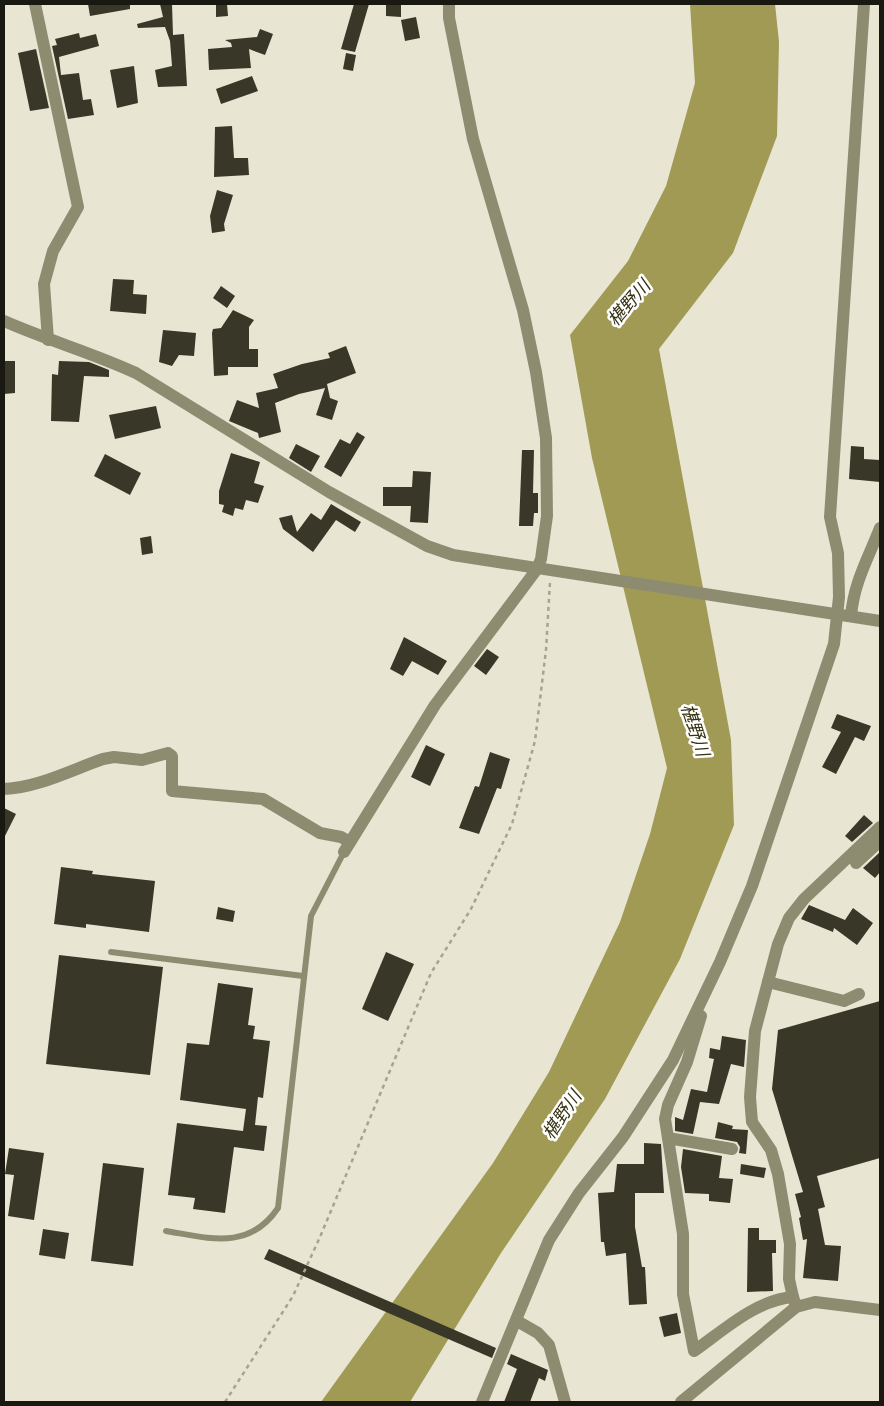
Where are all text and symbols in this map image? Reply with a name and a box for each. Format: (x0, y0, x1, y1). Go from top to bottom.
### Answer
water label: 椹野川 (603, 274, 656, 331)
water label: 椹野川 (676, 701, 714, 761)
water label: 椹野川 (538, 1085, 587, 1144)

